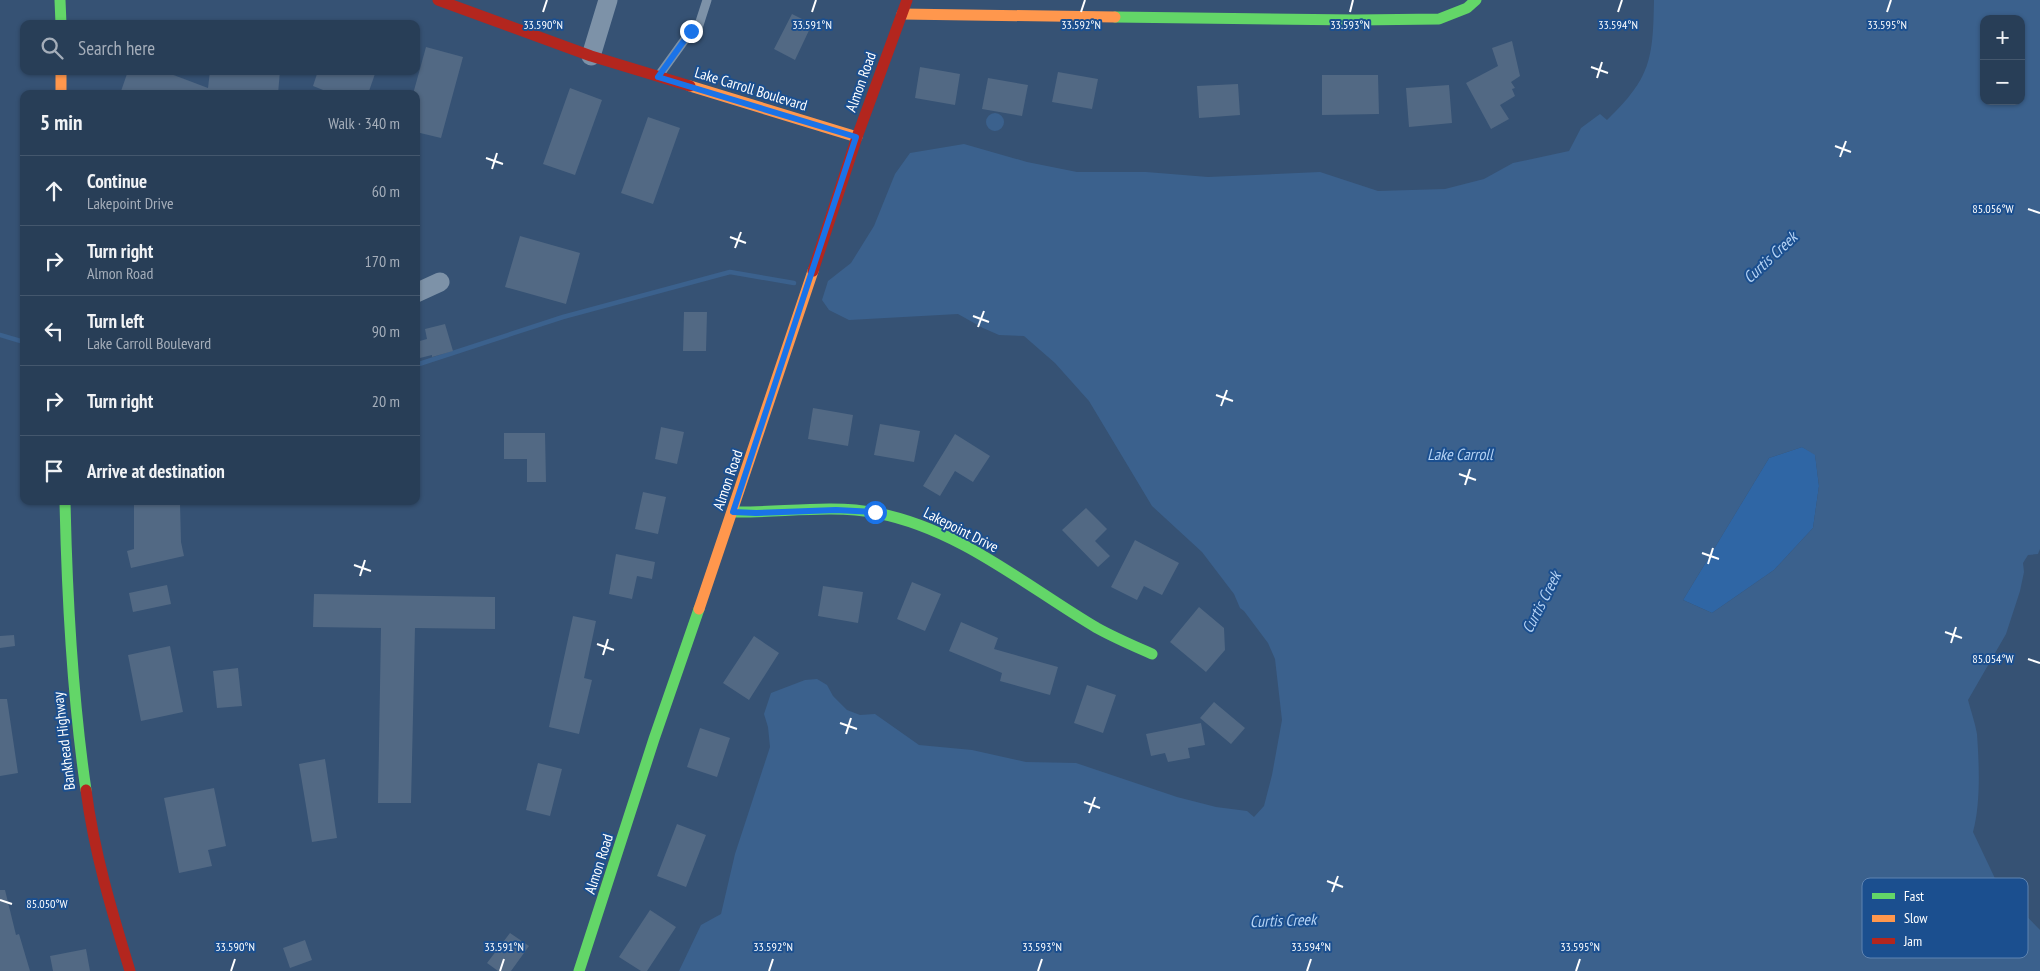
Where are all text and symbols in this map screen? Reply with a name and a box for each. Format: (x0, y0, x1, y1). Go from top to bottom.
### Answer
map controls (1980, 15, 2025, 105)
button: + (1980, 15, 2025, 60)
text: 33.590°N (523, 17, 563, 32)
text: 33.591°N (792, 17, 832, 32)
text: 33.592°N (1061, 17, 1101, 32)
text: 33.593°N (1330, 17, 1370, 32)
text: 33.594°N (1598, 17, 1638, 32)
text: 33.595°N (1867, 17, 1907, 32)
search box (20, 20, 420, 75)
route end (680, 20, 703, 43)
icon: search (38, 34, 66, 62)
text: Search here (78, 36, 155, 60)
street label: Almon Road (841, 49, 880, 114)
button: − (1980, 60, 2025, 105)
street label: Lake Carroll Boulevard (693, 62, 810, 115)
text: 5 min (40, 109, 82, 136)
text: Walk · 340 m (328, 113, 400, 133)
text: Continue (87, 169, 147, 193)
icon: ahead (40, 177, 68, 205)
text: 60 m (372, 181, 400, 201)
text: Lakepoint Drive (87, 193, 174, 213)
text: 85.056°W (1972, 201, 2014, 216)
water label: Curtis Creek (1739, 226, 1802, 287)
text: Turn right (87, 239, 153, 263)
icon: right (40, 247, 68, 275)
text: 170 m (365, 251, 400, 271)
text: Almon Road (87, 263, 153, 283)
text: Turn left (87, 309, 144, 333)
icon: left (40, 317, 68, 345)
text: 90 m (372, 321, 400, 341)
text: Lake Carroll Boulevard (87, 333, 211, 353)
icon: right (40, 387, 68, 415)
text: Turn right (87, 389, 153, 413)
text: 20 m (372, 391, 400, 411)
water label: Lake Carroll (1427, 444, 1494, 464)
street label: Almon Road (708, 447, 747, 512)
icon: arrive (40, 457, 68, 485)
text: Arrive at destination (87, 459, 225, 483)
route start (864, 501, 887, 524)
street label: Lakepoint Drive (921, 503, 1002, 556)
water label: Curtis Creek (1517, 566, 1566, 636)
text: 85.054°W (1972, 651, 2014, 666)
street label: Bankhead Highway (48, 691, 79, 791)
street label: Almon Road (580, 831, 617, 896)
legend (1862, 878, 2028, 958)
text: Fast (1904, 887, 1924, 905)
text: 85.050°W (26, 896, 68, 911)
water label: Curtis Creek (1250, 909, 1318, 931)
text: Slow (1904, 909, 1928, 927)
text: Jam (1903, 932, 1922, 950)
text: 33.590°N (215, 939, 255, 954)
text: 33.591°N (484, 939, 524, 954)
text: 33.592°N (753, 939, 793, 954)
text: 33.593°N (1022, 939, 1062, 954)
text: 33.594°N (1291, 939, 1331, 954)
text: 33.595°N (1560, 939, 1600, 954)

